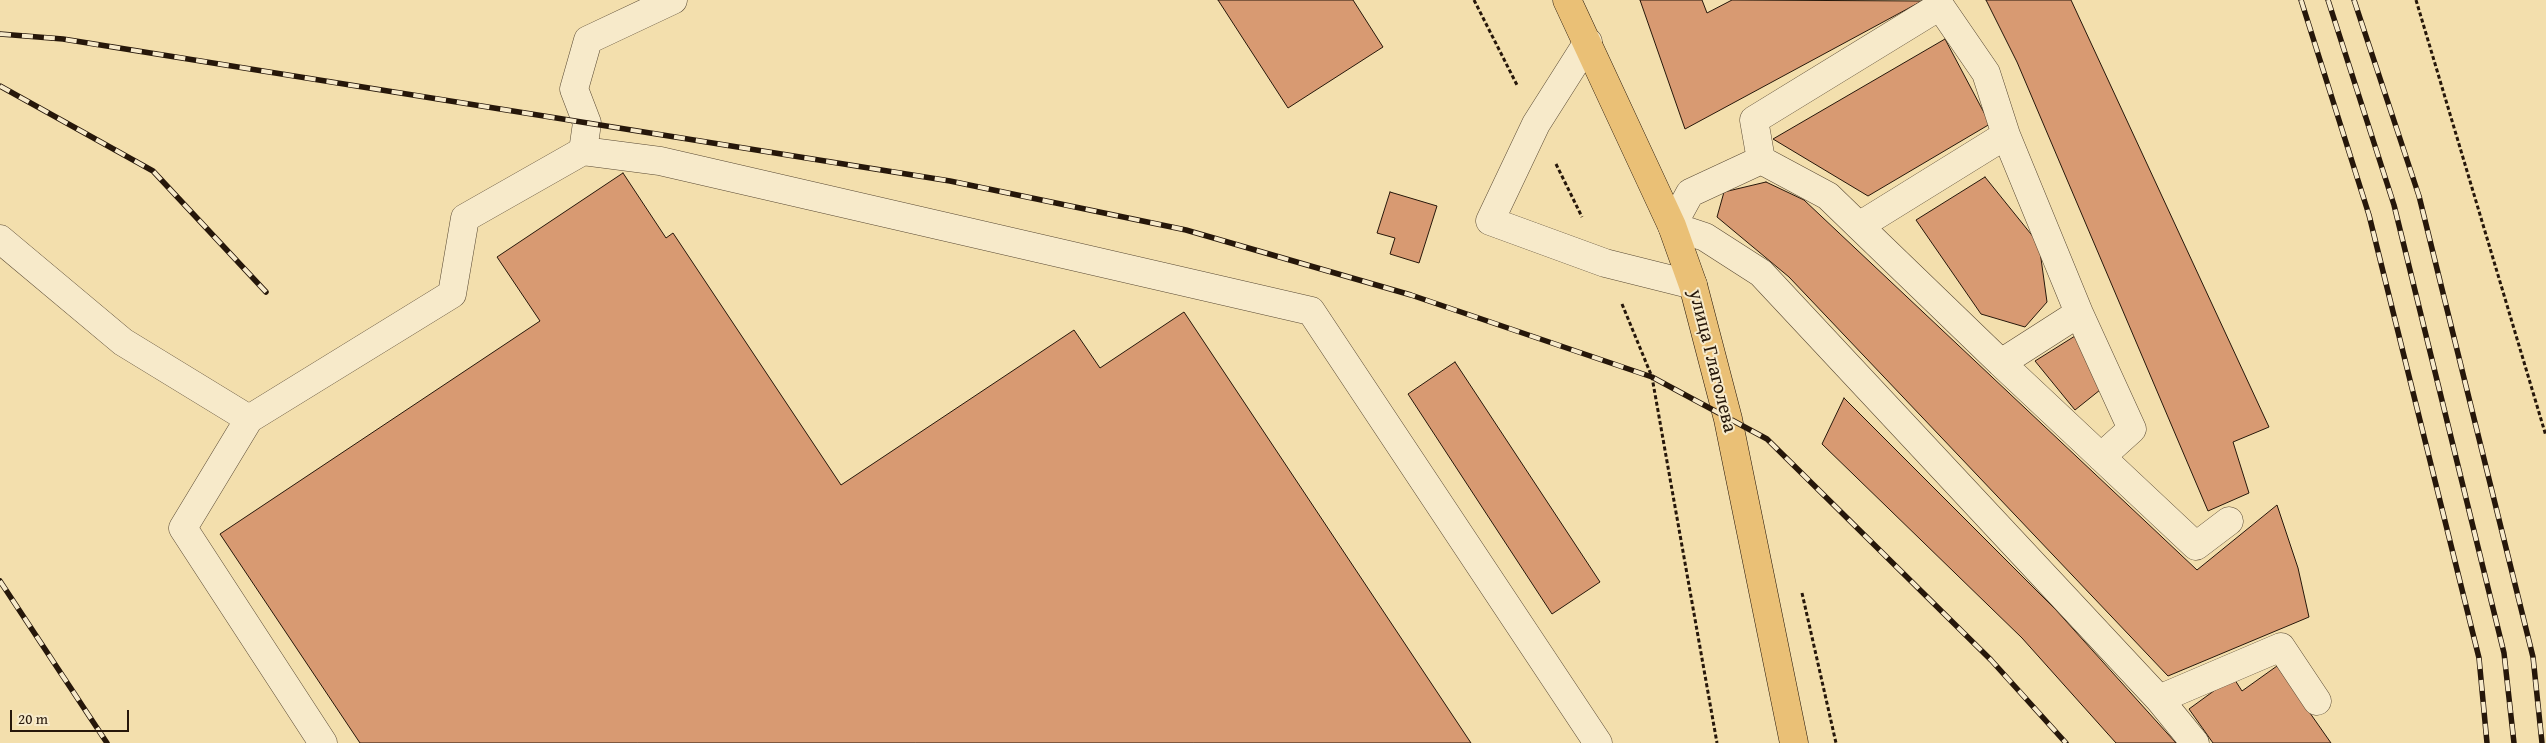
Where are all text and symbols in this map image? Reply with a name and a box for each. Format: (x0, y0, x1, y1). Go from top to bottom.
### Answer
street label: улица Глаголева (1683, 287, 1741, 435)
scale bar (12, 700, 131, 732)
text: 20 m (18, 708, 48, 729)

